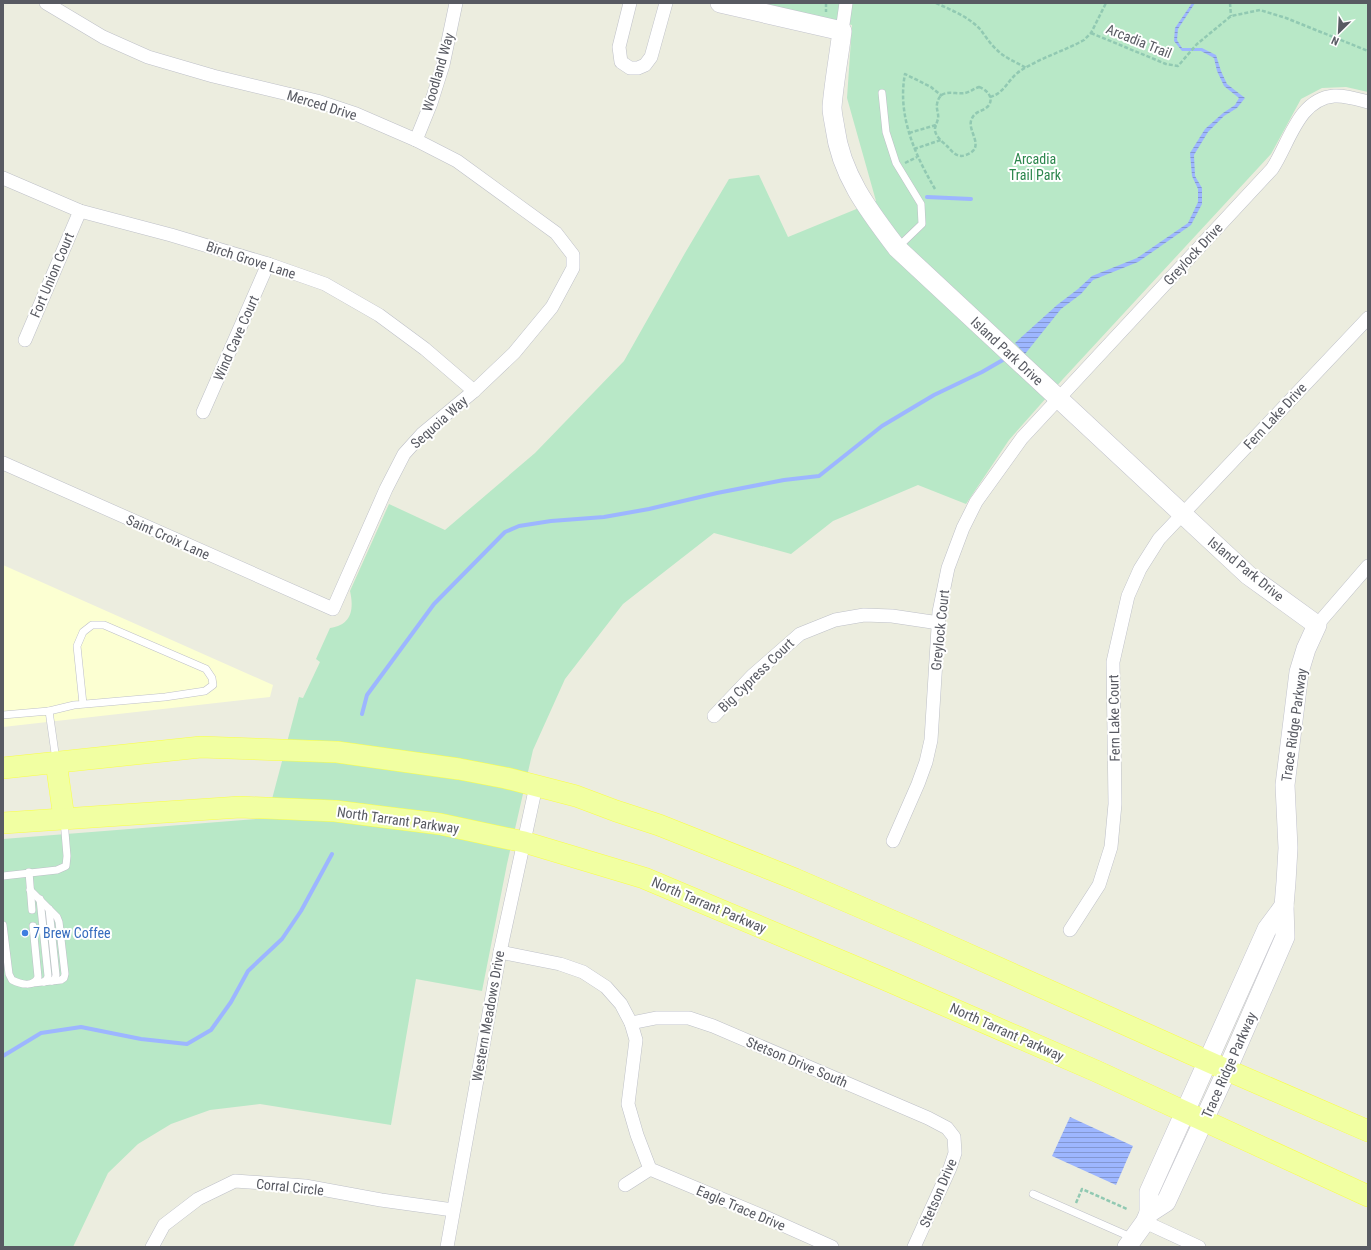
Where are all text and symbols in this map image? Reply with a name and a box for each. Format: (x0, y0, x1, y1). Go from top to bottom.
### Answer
north arrow (1319, 12, 1359, 52)
street label: Arcadia Trail (1104, 21, 1174, 61)
street label: Woodland Way (419, 31, 457, 113)
text: N (1329, 33, 1341, 48)
street label: Merced Drive (285, 87, 359, 123)
park label: Arcadia Trail Park (1009, 151, 1062, 183)
street label: Greylock Drive (1160, 219, 1226, 288)
street label: Fort Union Court (27, 230, 77, 320)
street label: Birch Grove Lane (204, 238, 298, 282)
street label: Wind Cave Court (210, 293, 262, 383)
street label: Island Park Drive (968, 313, 1047, 389)
street label: Fern Lake Drive (1240, 379, 1310, 452)
street label: Sequoia Way (407, 392, 471, 452)
street label: Saint Croix Lane (124, 511, 213, 563)
street label: Island Park Drive (1205, 534, 1287, 605)
street label: Greylock Court (928, 589, 952, 671)
street label: Big Cypress Court (715, 635, 797, 715)
street label: Trace Ridge Parkway (1278, 667, 1310, 783)
street label: Fern Lake Court (1105, 674, 1123, 762)
street label: North Tarrant Parkway (336, 804, 460, 837)
street label: North Tarrant Parkway (649, 874, 769, 936)
place label: 7 Brew Coffee (33, 925, 111, 941)
marker: 7 Brew Coffee (20, 928, 30, 938)
street label: Western Meadows Drive (469, 949, 507, 1083)
street label: North Tarrant Parkway (948, 1000, 1067, 1064)
street label: Trace Ridge Parkway (1198, 1009, 1260, 1121)
street label: Stetson Drive South (744, 1033, 850, 1091)
street label: Stetson Drive (916, 1156, 960, 1230)
street label: Corral Circle (255, 1175, 325, 1199)
street label: Eagle Trace Drive (694, 1182, 788, 1234)

